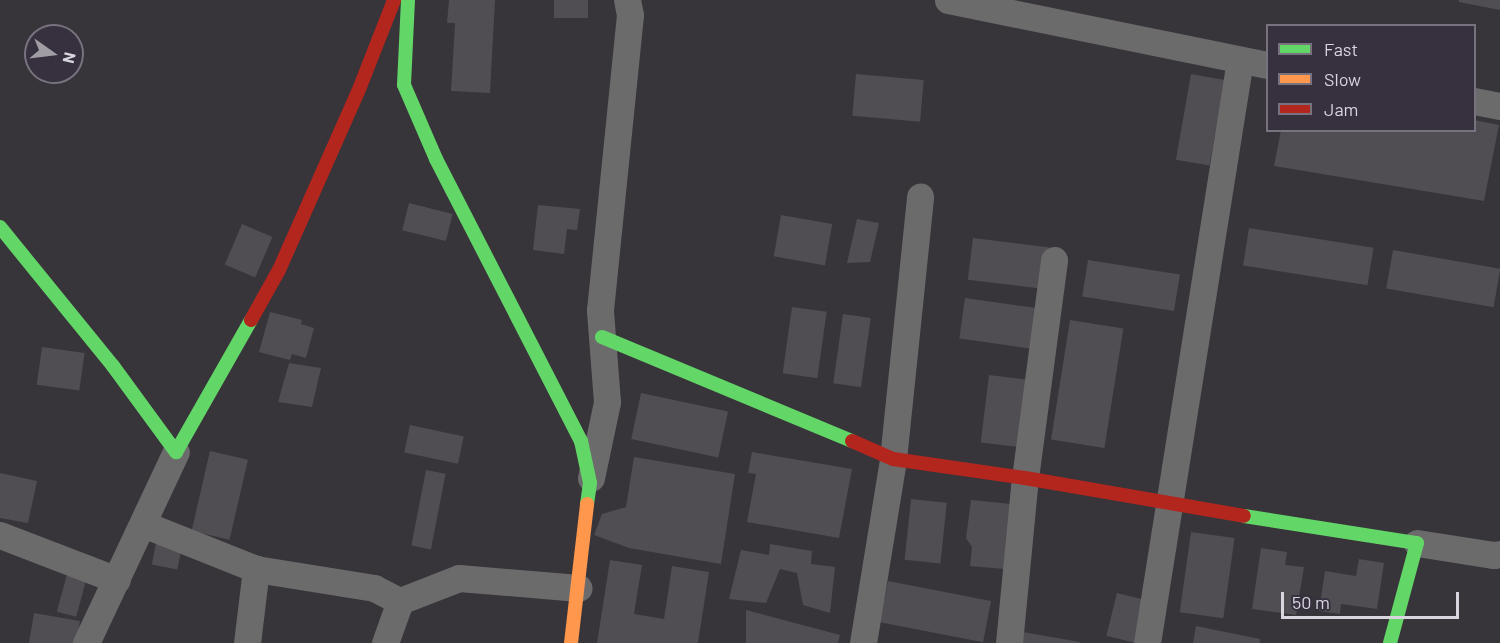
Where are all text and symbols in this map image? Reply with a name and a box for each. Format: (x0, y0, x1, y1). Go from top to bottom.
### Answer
north arrow (24, 24, 84, 84)
legend (1266, 24, 1476, 132)
text: Fast (1324, 38, 1358, 60)
text: N (60, 51, 81, 65)
text: Slow (1324, 68, 1361, 90)
text: Jam (1324, 98, 1358, 120)
scale bar (1284, 580, 1462, 618)
text: 50 m (1292, 591, 1330, 613)

